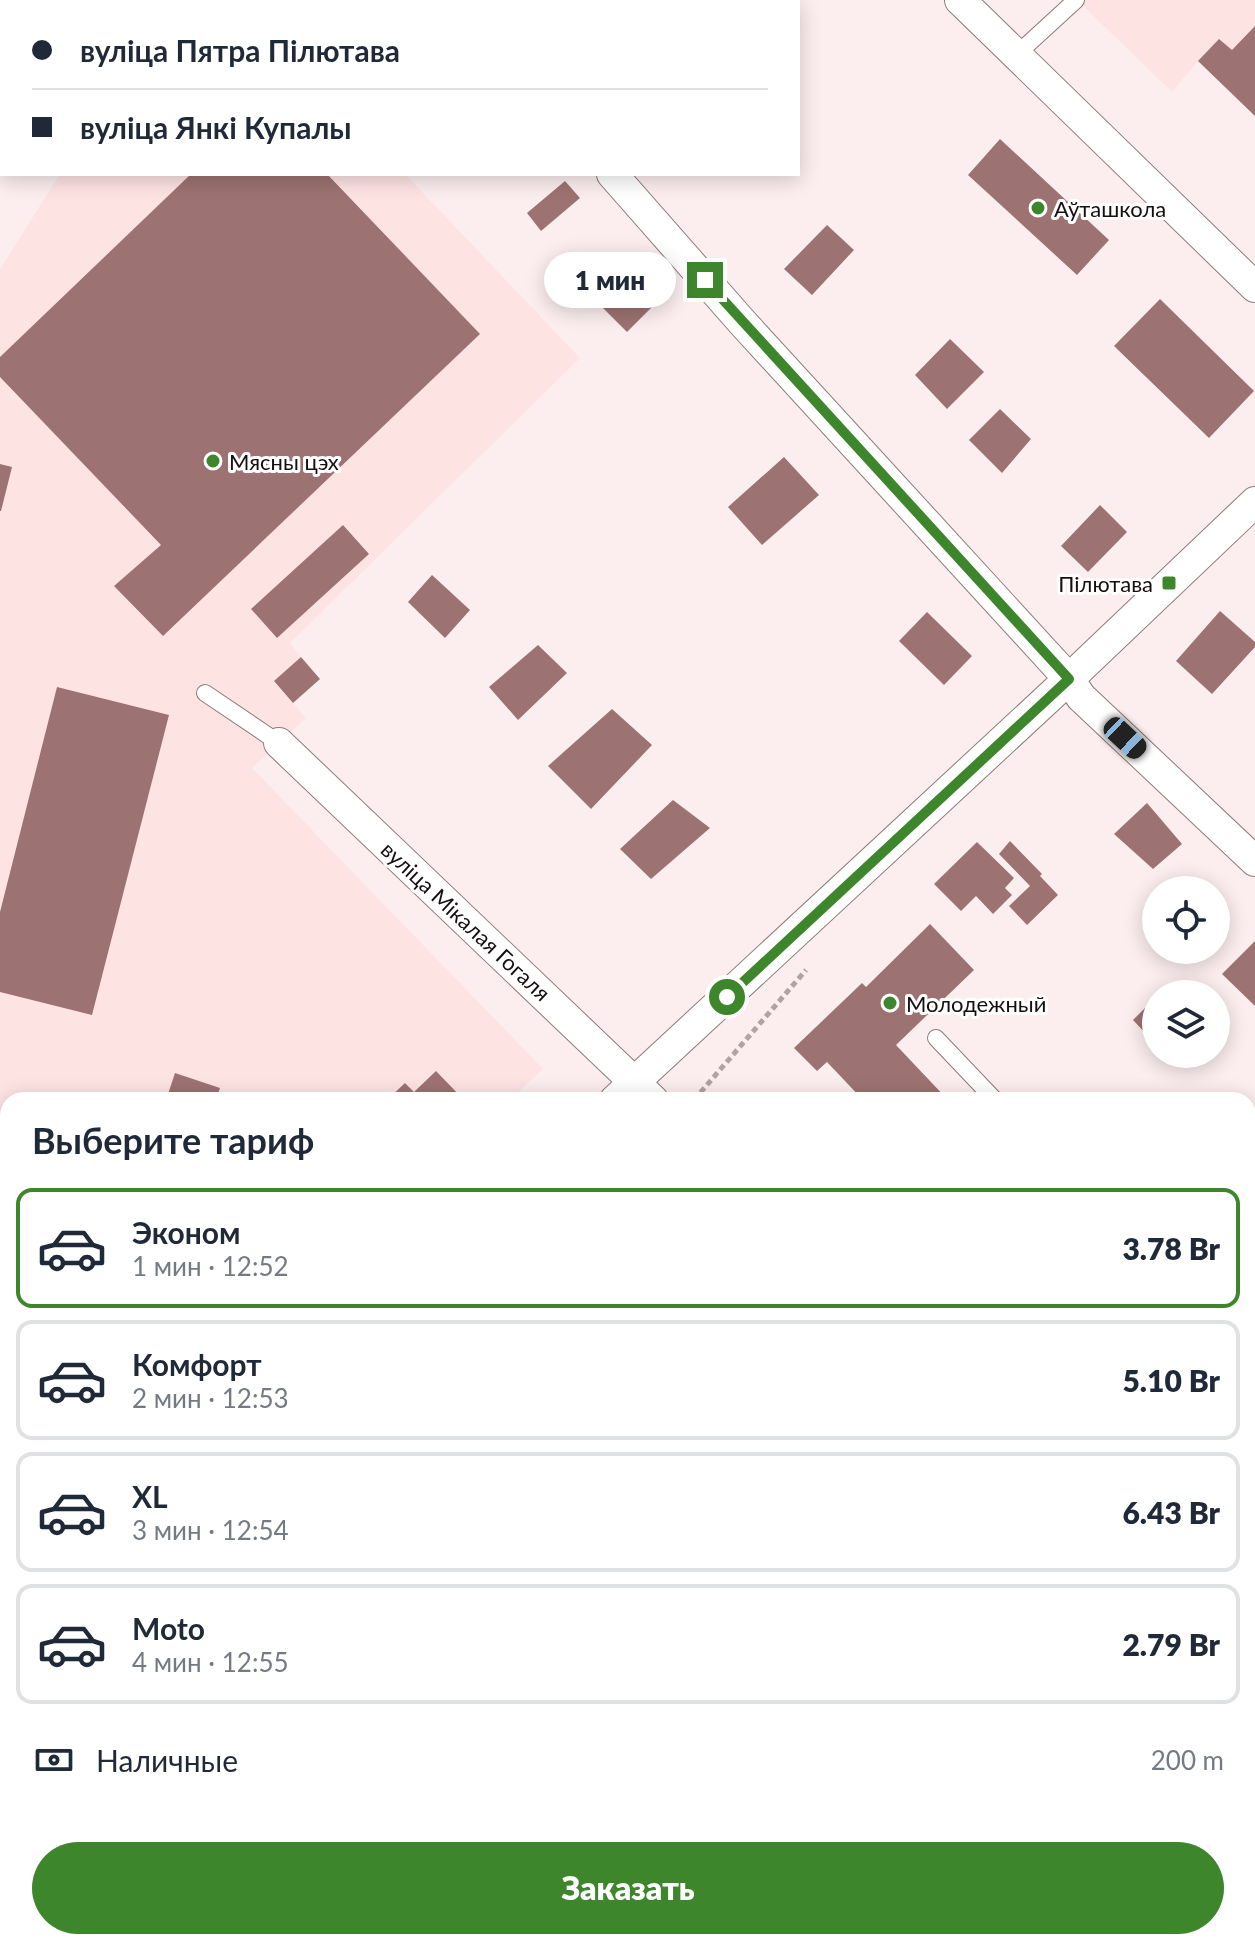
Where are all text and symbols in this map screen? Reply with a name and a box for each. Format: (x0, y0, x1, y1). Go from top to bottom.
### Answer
text: вуліца Пятра Пілютава (80, 32, 400, 68)
text: вуліца Янкі Купалы (80, 109, 352, 145)
place label: Аўташкола (1054, 195, 1166, 222)
marker: Аўташкола (1029, 199, 1047, 217)
callout: 1 мин (545, 252, 677, 308)
route end (687, 262, 723, 298)
text: 1 мин (575, 264, 645, 296)
place label: Мясны цэх (229, 448, 339, 475)
marker: Мясны цэх (204, 452, 222, 470)
place label: Пілютава (1058, 570, 1153, 597)
marker: Пілютава (1160, 574, 1178, 592)
car (1099, 713, 1151, 763)
street label: вуліца Мікалая Гогаля (376, 836, 556, 1006)
map controls (1142, 876, 1230, 1068)
button: locate (1142, 876, 1230, 964)
route start (709, 979, 745, 1015)
button: layers (1142, 980, 1230, 1068)
place label: Молодежный (906, 990, 1046, 1017)
marker: Молодежный (881, 994, 899, 1012)
text: Выберите тариф (32, 1118, 314, 1162)
icon: car (36, 1212, 108, 1284)
text: Эконом (132, 1214, 241, 1250)
text: 3.78 Br (1122, 1230, 1220, 1266)
text: 1 мин · 12:52 (132, 1250, 289, 1282)
icon: car (36, 1344, 108, 1416)
text: Комфорт (132, 1346, 262, 1382)
text: 5.10 Br (1122, 1362, 1220, 1398)
text: 2 мин · 12:53 (132, 1382, 289, 1414)
icon: car (36, 1476, 108, 1548)
text: XL (132, 1478, 168, 1514)
text: 6.43 Br (1122, 1494, 1220, 1530)
text: 3 мин · 12:54 (132, 1514, 289, 1546)
icon: car (36, 1608, 108, 1680)
text: Moto (132, 1610, 205, 1646)
text: 2.79 Br (1122, 1626, 1220, 1662)
text: 4 мин · 12:55 (132, 1646, 289, 1678)
icon: cash (32, 1738, 76, 1782)
text: Наличные (96, 1742, 238, 1778)
text: 200 m (1151, 1744, 1224, 1776)
button: Заказать (32, 1842, 1224, 1934)

